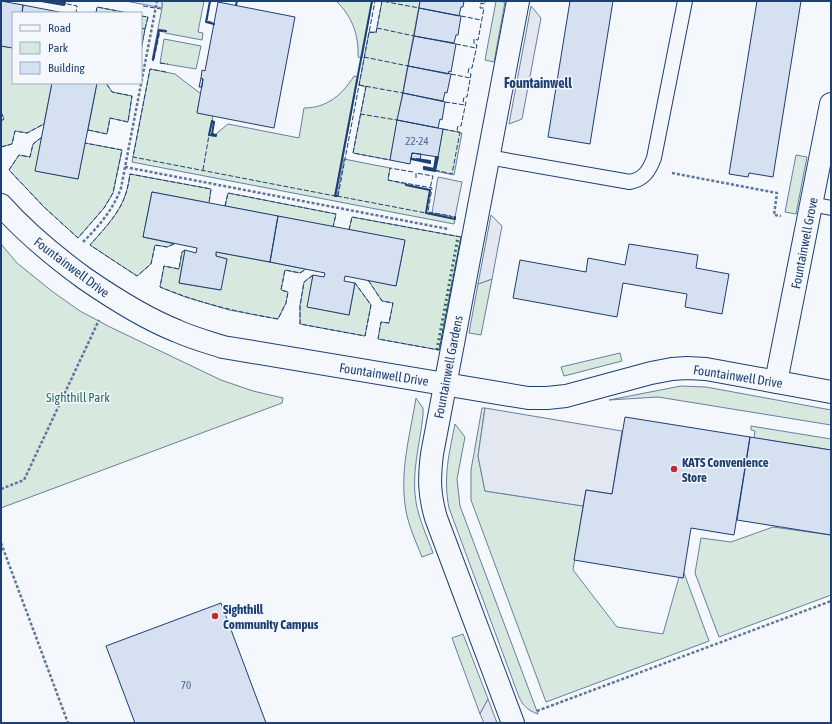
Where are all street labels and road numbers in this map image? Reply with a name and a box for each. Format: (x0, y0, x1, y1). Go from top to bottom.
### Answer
street label: Fountainwell Grove (788, 196, 821, 290)
street label: Fountainwell Drive (31, 234, 112, 301)
street label: Fountainwell Gardens (431, 314, 466, 420)
street label: Fountainwell Drive (338, 360, 430, 389)
street label: Fountainwell Drive (692, 362, 784, 391)

